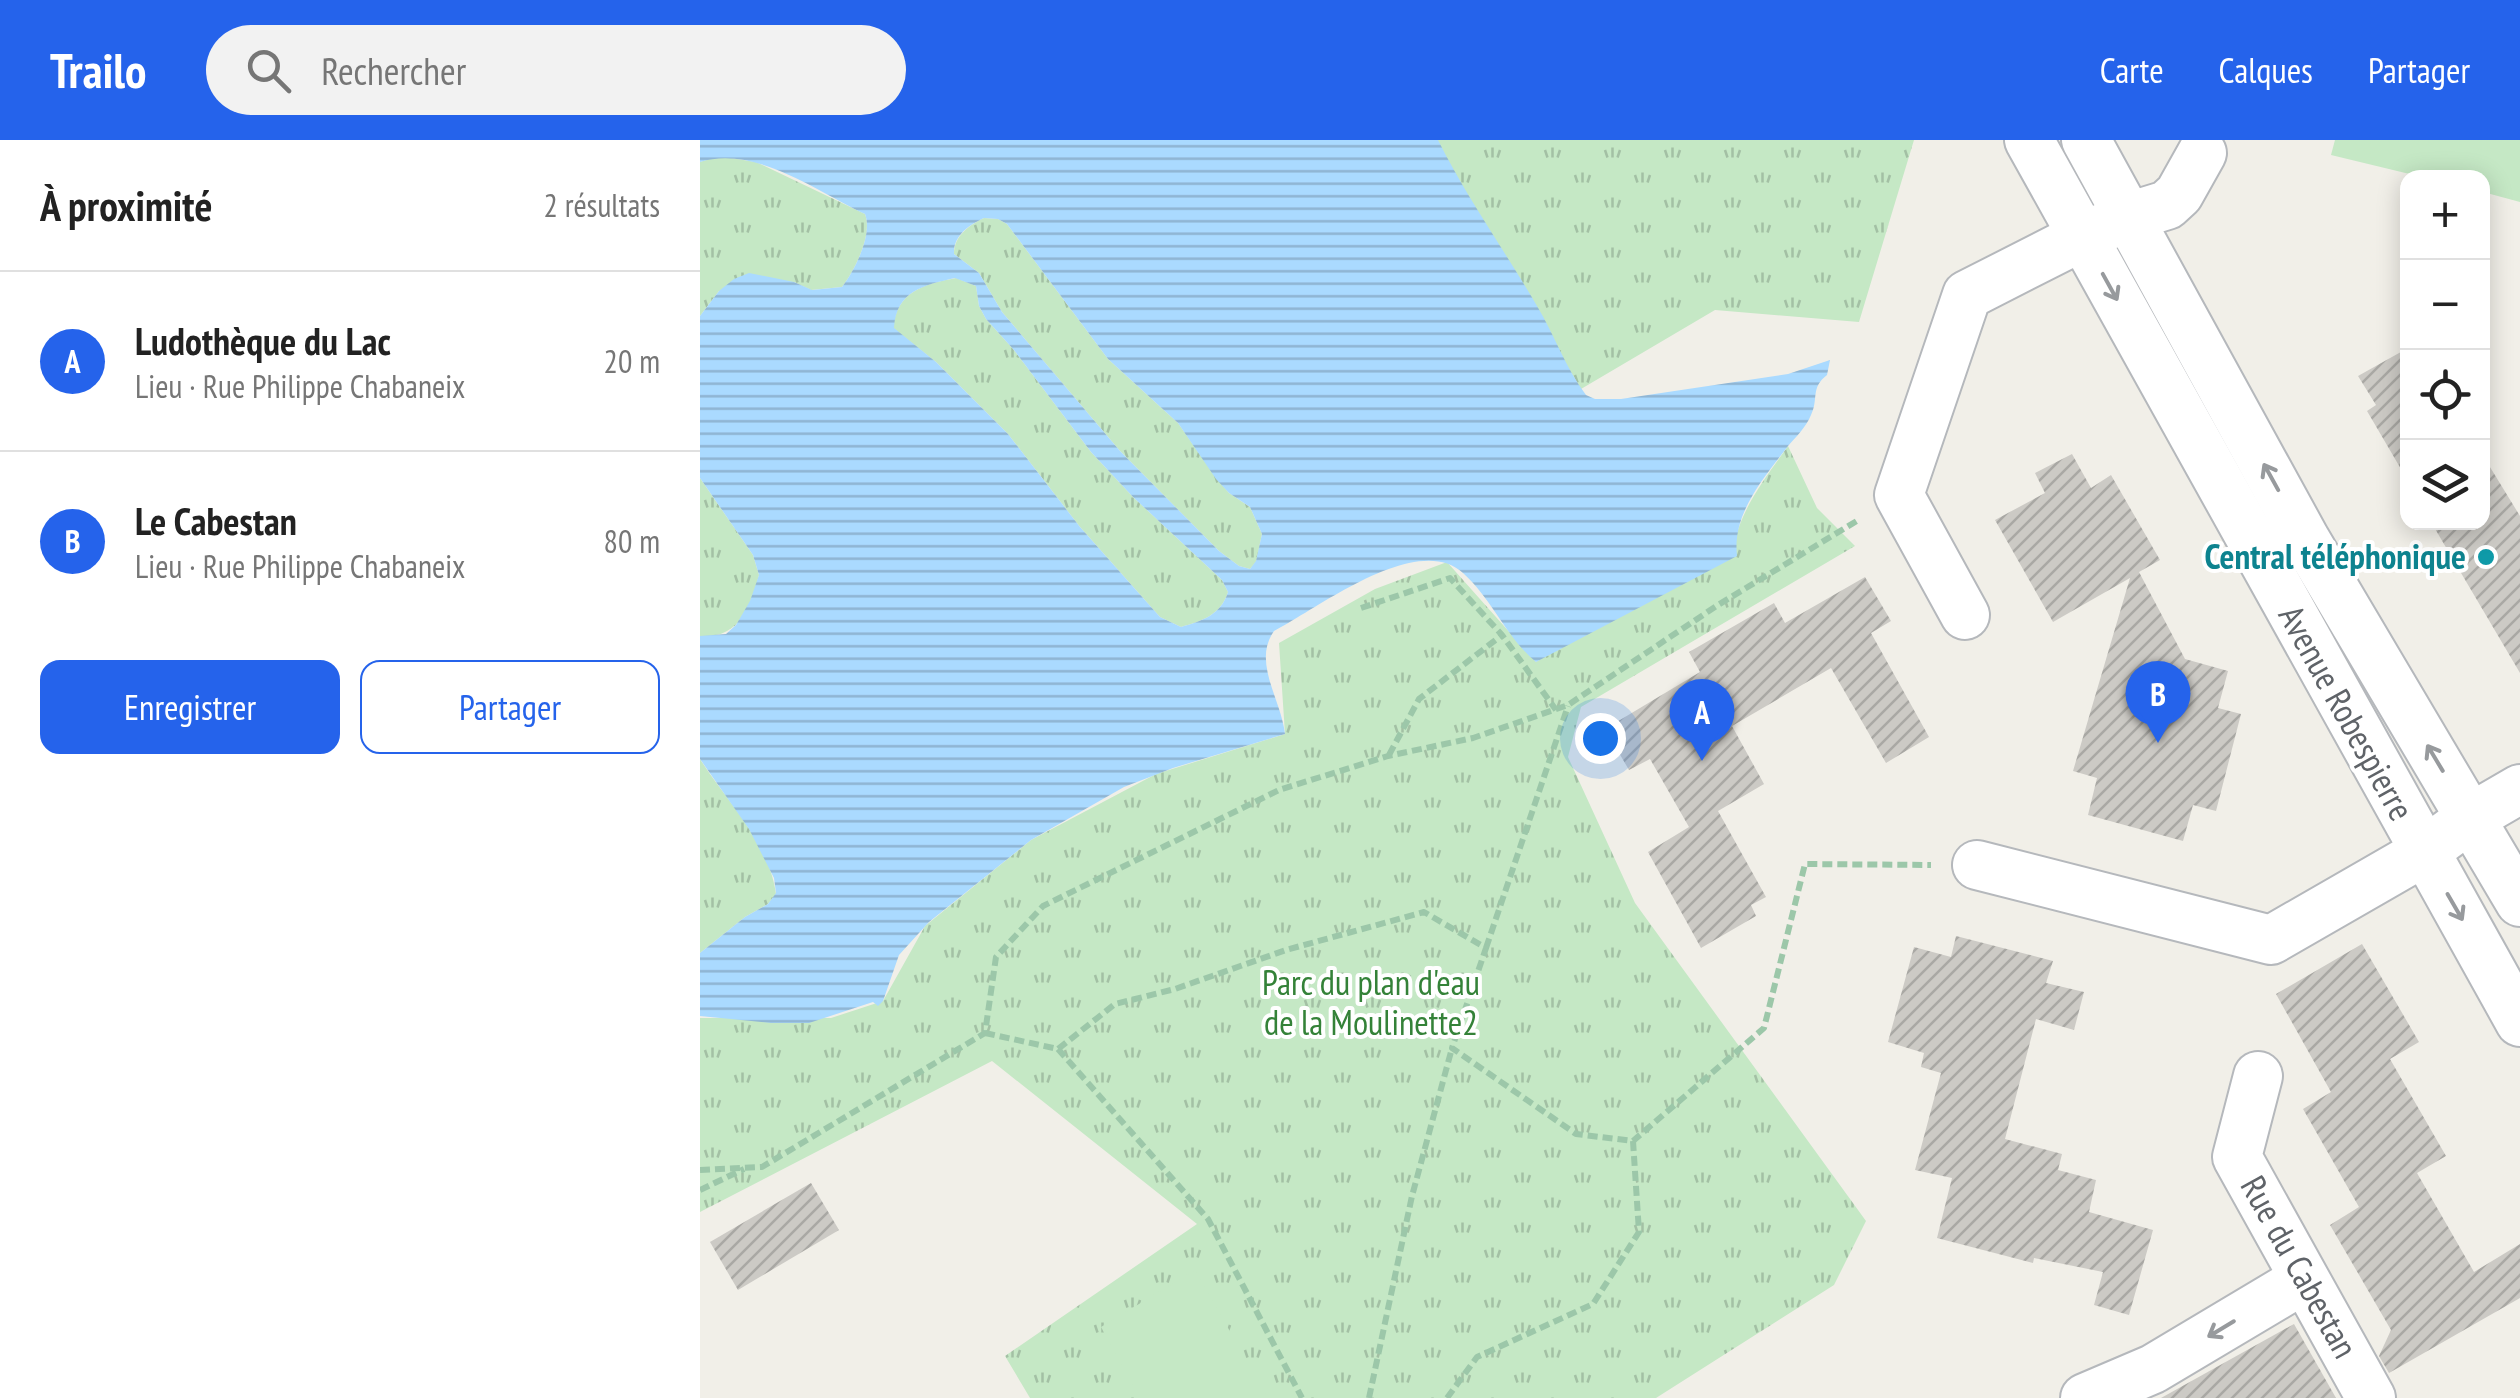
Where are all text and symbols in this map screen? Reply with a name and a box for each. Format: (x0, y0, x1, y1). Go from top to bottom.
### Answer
search box (206, 25, 906, 115)
text: Trailo (50, 39, 146, 101)
icon: search (241, 43, 296, 98)
text: Rechercher (321, 46, 466, 95)
text: Carte (2100, 47, 2164, 93)
text: Calques (2219, 47, 2313, 93)
text: Partager (2368, 47, 2470, 93)
map controls (2400, 170, 2490, 530)
button: + (2400, 170, 2490, 260)
text: À proximité (40, 178, 212, 233)
text: 2 résultats (543, 184, 660, 226)
button: − (2400, 260, 2490, 350)
one-way arrow (2101, 271, 2121, 301)
text: Ludothèque du Lac (135, 316, 391, 365)
text: A (64, 340, 81, 382)
text: 20 m (604, 340, 660, 382)
button: locate (2400, 350, 2490, 440)
text: Lieu · Rue Philippe Chabaneix (135, 365, 465, 407)
button: layers (2400, 440, 2490, 530)
one-way arrow (2261, 463, 2281, 493)
text: Le Cabestan (135, 496, 297, 545)
text: B (65, 520, 80, 562)
text: 80 m (604, 520, 660, 562)
place label: Central téléphonique (2204, 533, 2466, 579)
text: Lieu · Rue Philippe Chabaneix (135, 545, 465, 587)
marker: Central téléphonique (2475, 546, 2497, 568)
street label: Avenue Robespierre (2269, 597, 2425, 828)
button: Enregistrer (40, 660, 340, 754)
button: Partager (360, 660, 660, 754)
pin: B (2126, 660, 2190, 743)
pin: A (1670, 678, 1734, 761)
your location (1575, 713, 1626, 764)
one-way arrow (2425, 744, 2445, 773)
one-way arrow (2445, 893, 2465, 921)
park label: Parc du plan d'eau de la Moulinette2 (1262, 959, 1480, 1045)
street label: Rue du Cabestan (2231, 1167, 2369, 1366)
one-way arrow (2207, 1319, 2235, 1339)

